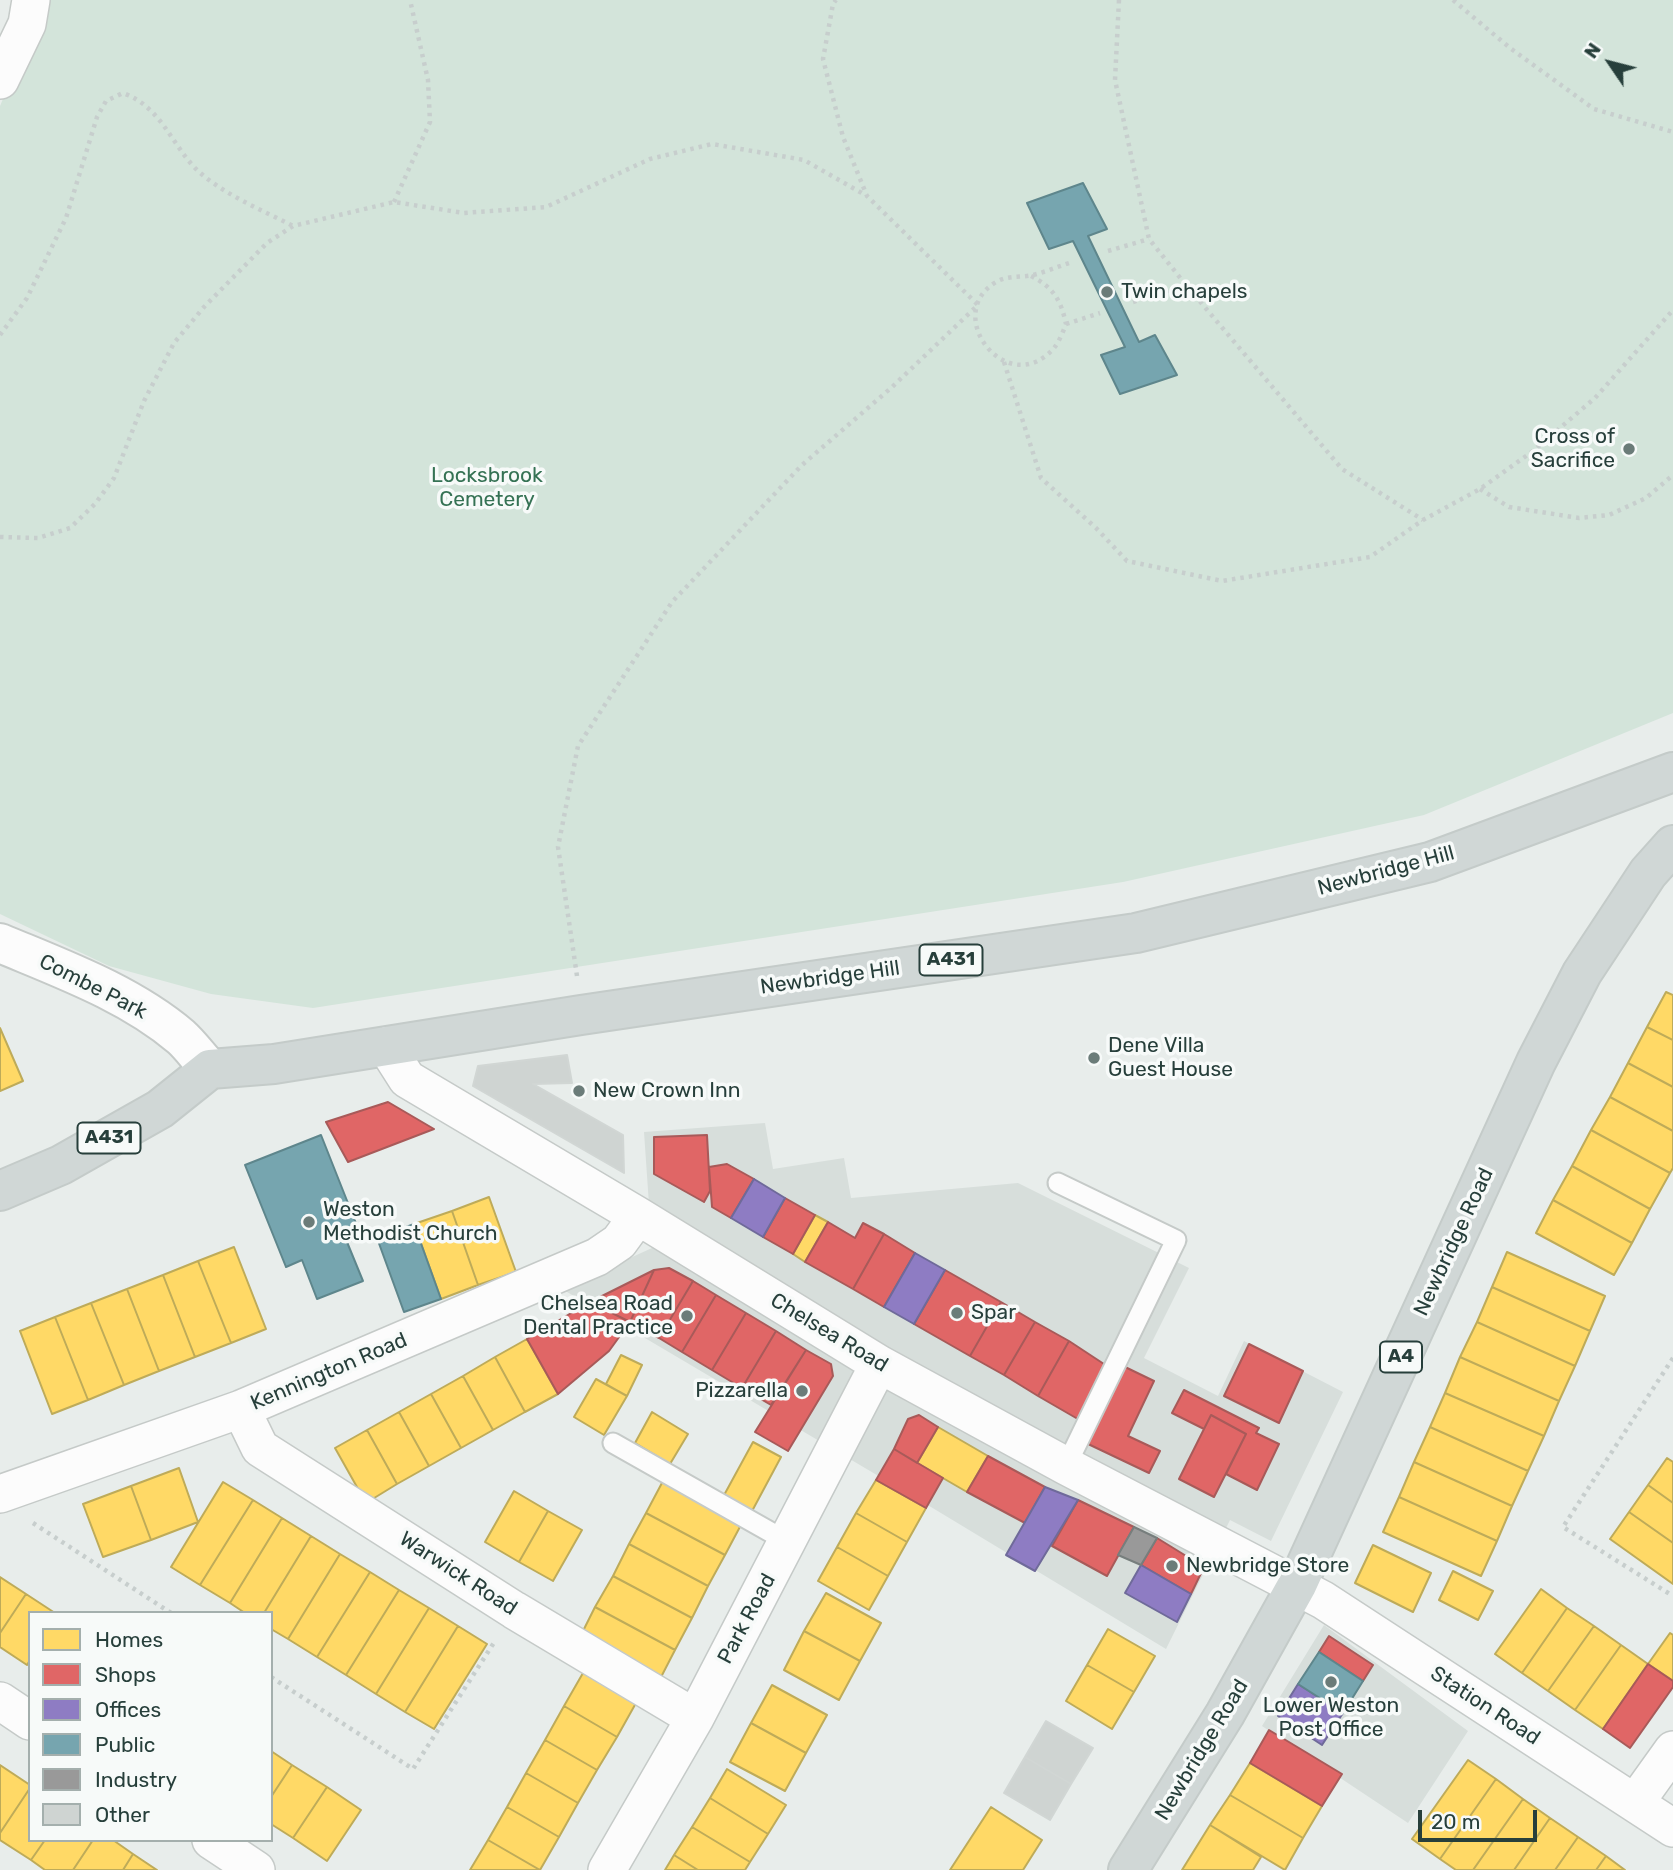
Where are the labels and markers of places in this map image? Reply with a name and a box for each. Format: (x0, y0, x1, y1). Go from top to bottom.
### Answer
place label: Twin chapels (1121, 279, 1247, 305)
marker: Twin chapels (1099, 284, 1115, 300)
place label: Cross of Sacrifice (1531, 424, 1615, 474)
marker: Cross of Sacrifice (1621, 441, 1637, 457)
place label: Dene Villa Guest House (1108, 1033, 1233, 1083)
marker: Dene Villa Guest House (1086, 1050, 1102, 1066)
place label: New Crown Inn (593, 1078, 740, 1104)
marker: New Crown Inn (571, 1083, 587, 1099)
place label: Weston Methodist Church (323, 1197, 498, 1247)
marker: Weston Methodist Church (301, 1214, 317, 1230)
place label: Chelsea Road Dental Practice (523, 1291, 673, 1341)
place label: Spar (971, 1300, 1016, 1326)
marker: Spar (949, 1305, 965, 1321)
marker: Chelsea Road Dental Practice (679, 1308, 695, 1324)
place label: Pizzarella (695, 1378, 788, 1404)
marker: Pizzarella (794, 1383, 810, 1399)
place label: Newbridge Store (1186, 1553, 1349, 1579)
marker: Newbridge Store (1164, 1558, 1180, 1574)
marker: Lower Weston Post Office (1323, 1674, 1339, 1690)
place label: Lower Weston Post Office (1263, 1693, 1399, 1743)

